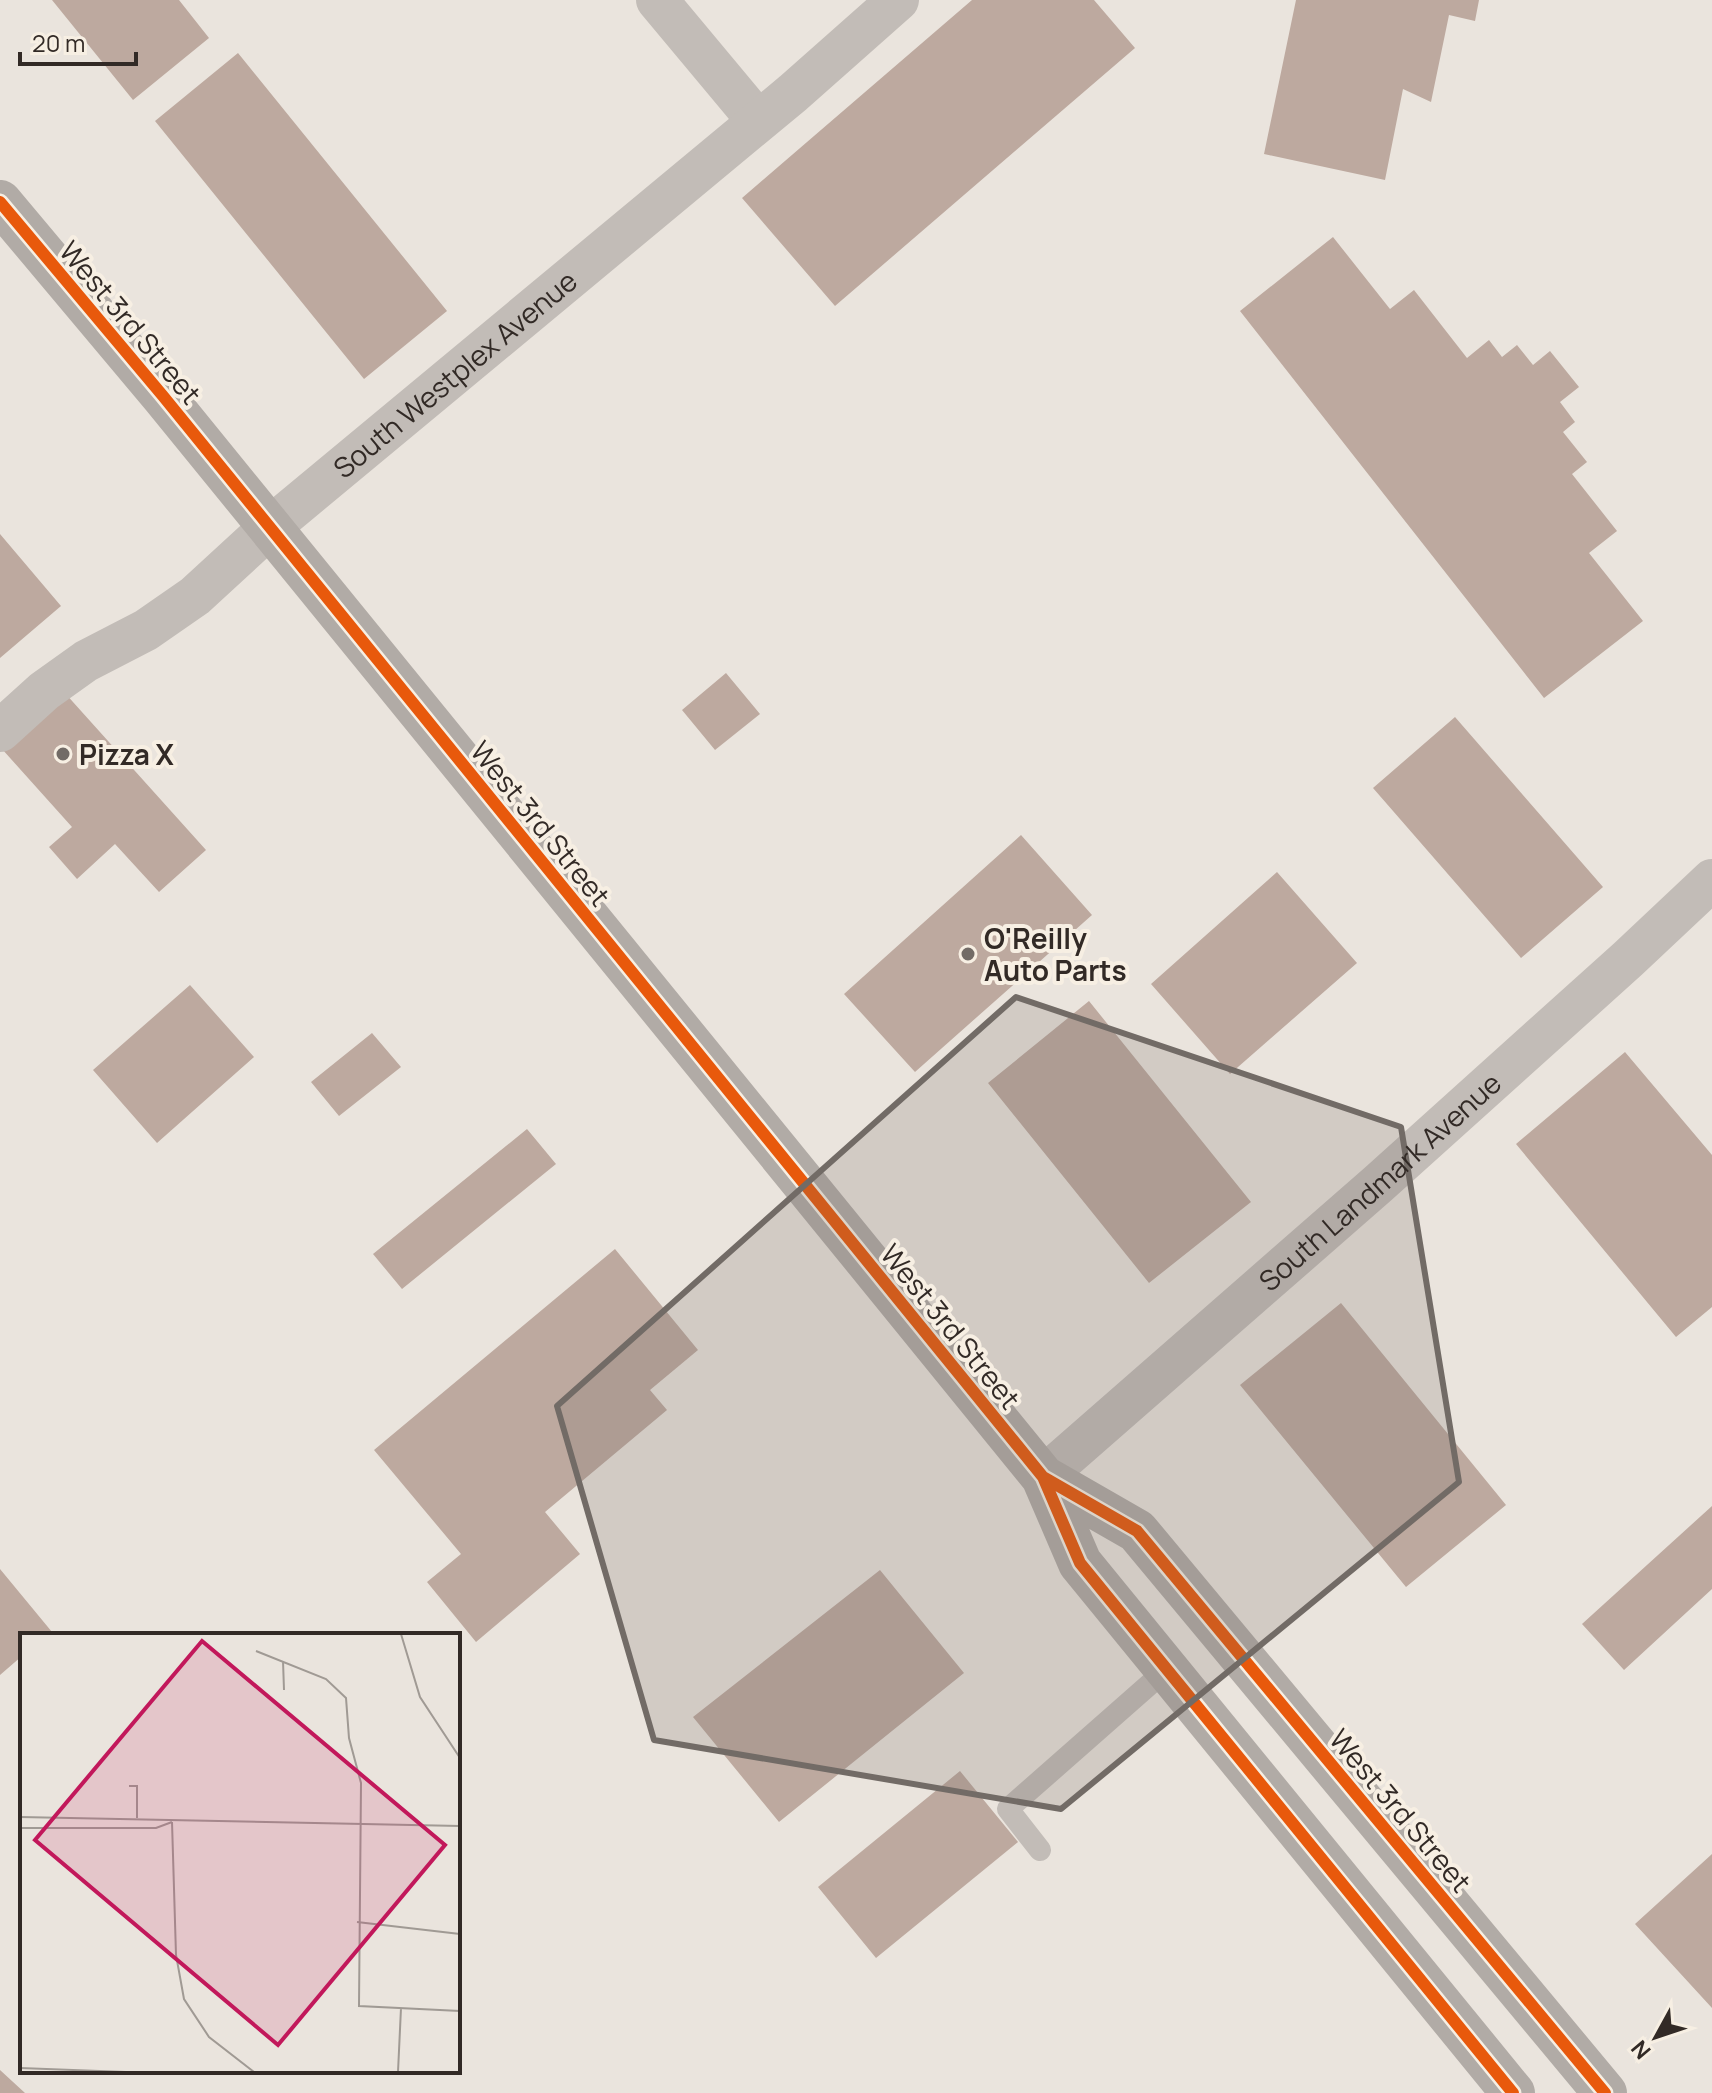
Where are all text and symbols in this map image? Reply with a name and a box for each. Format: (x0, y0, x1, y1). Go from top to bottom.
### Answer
scale bar (20, 16, 136, 66)
text: 20 m (32, 26, 85, 59)
street label: West 3rd Street (51, 232, 211, 412)
street label: South Westplex Avenue (325, 262, 584, 486)
street label: West 3rd Street (463, 733, 619, 913)
place label: Pizza X (79, 735, 174, 773)
marker: Pizza X (54, 745, 72, 763)
place label: O'Reilly Auto Parts (984, 919, 1127, 989)
marker: O'Reilly Auto Parts (959, 945, 977, 963)
street label: South Landmark Avenue (1250, 1064, 1509, 1299)
street label: West 3rd Street (873, 1236, 1029, 1416)
inset map (20, 1633, 460, 2073)
street label: West 3rd Street (1321, 1720, 1481, 1900)
north arrow (1616, 1997, 1696, 2077)
text: N (1624, 2034, 1657, 2066)

